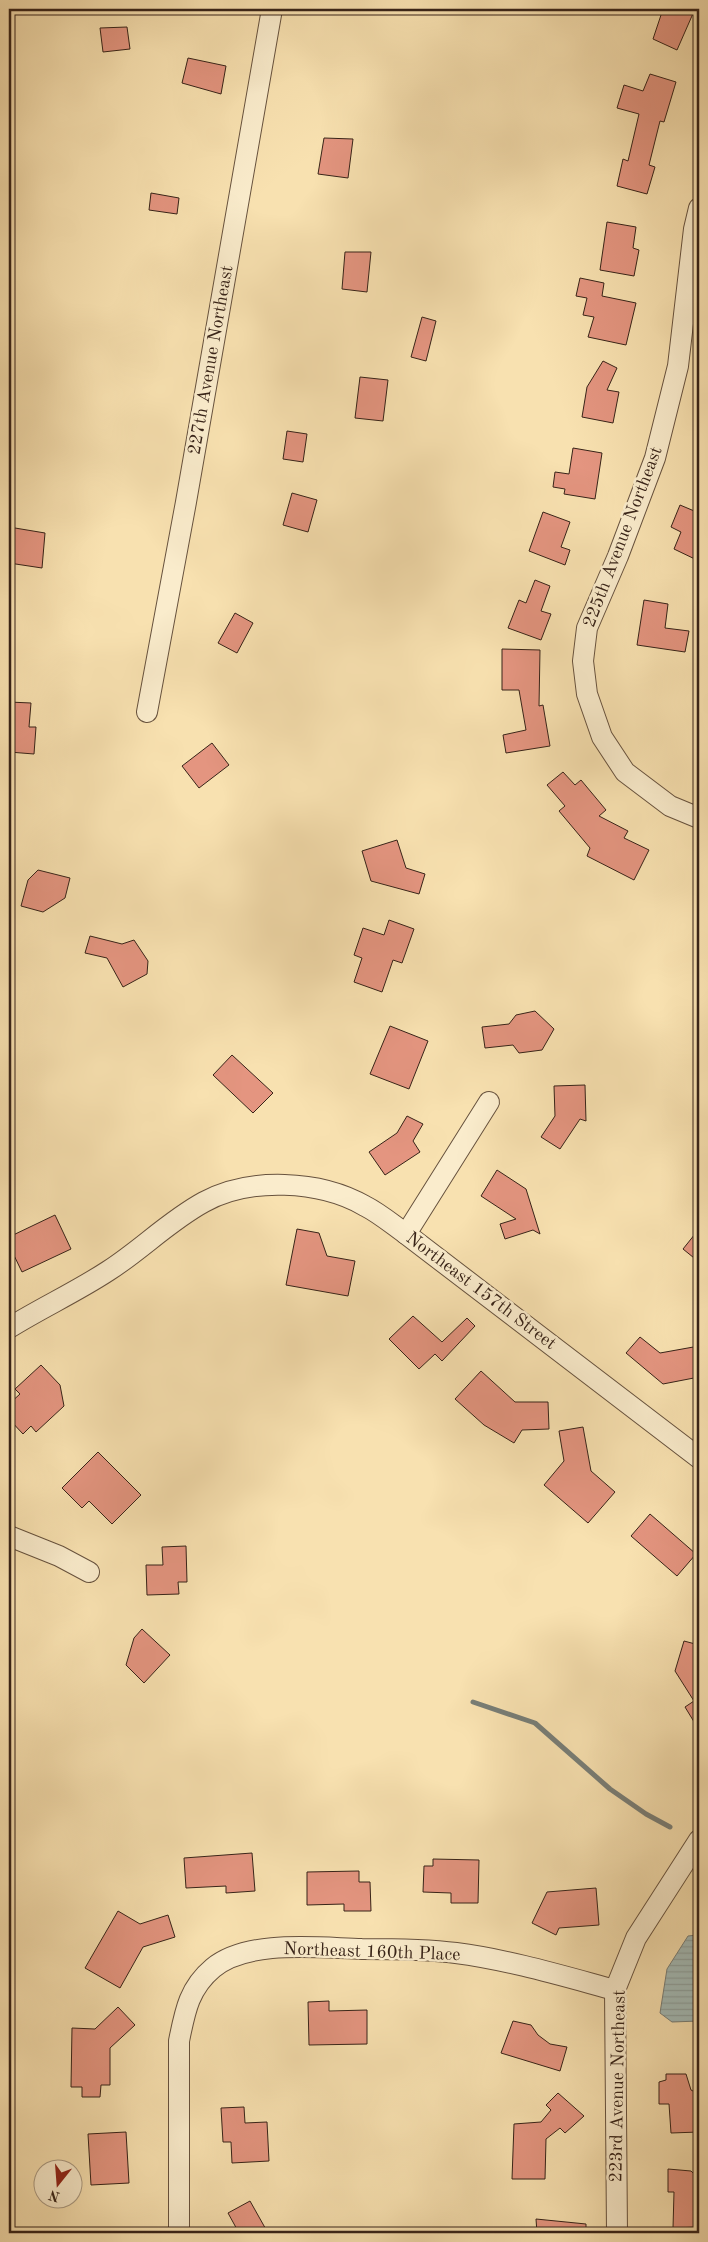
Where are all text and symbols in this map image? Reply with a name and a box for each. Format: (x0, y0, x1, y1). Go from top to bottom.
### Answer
street label: 227th Avenue Northeast (185, 264, 237, 456)
street label: 225th Avenue Northeast (580, 444, 666, 630)
street label: Northeast 157th Street (403, 1229, 559, 1353)
street label: Northeast 160th Place (283, 1940, 461, 1964)
street label: 223rd Avenue Northeast (607, 1989, 629, 2183)
north arrow (32, 2160, 82, 2210)
text: N (47, 2187, 62, 2204)

